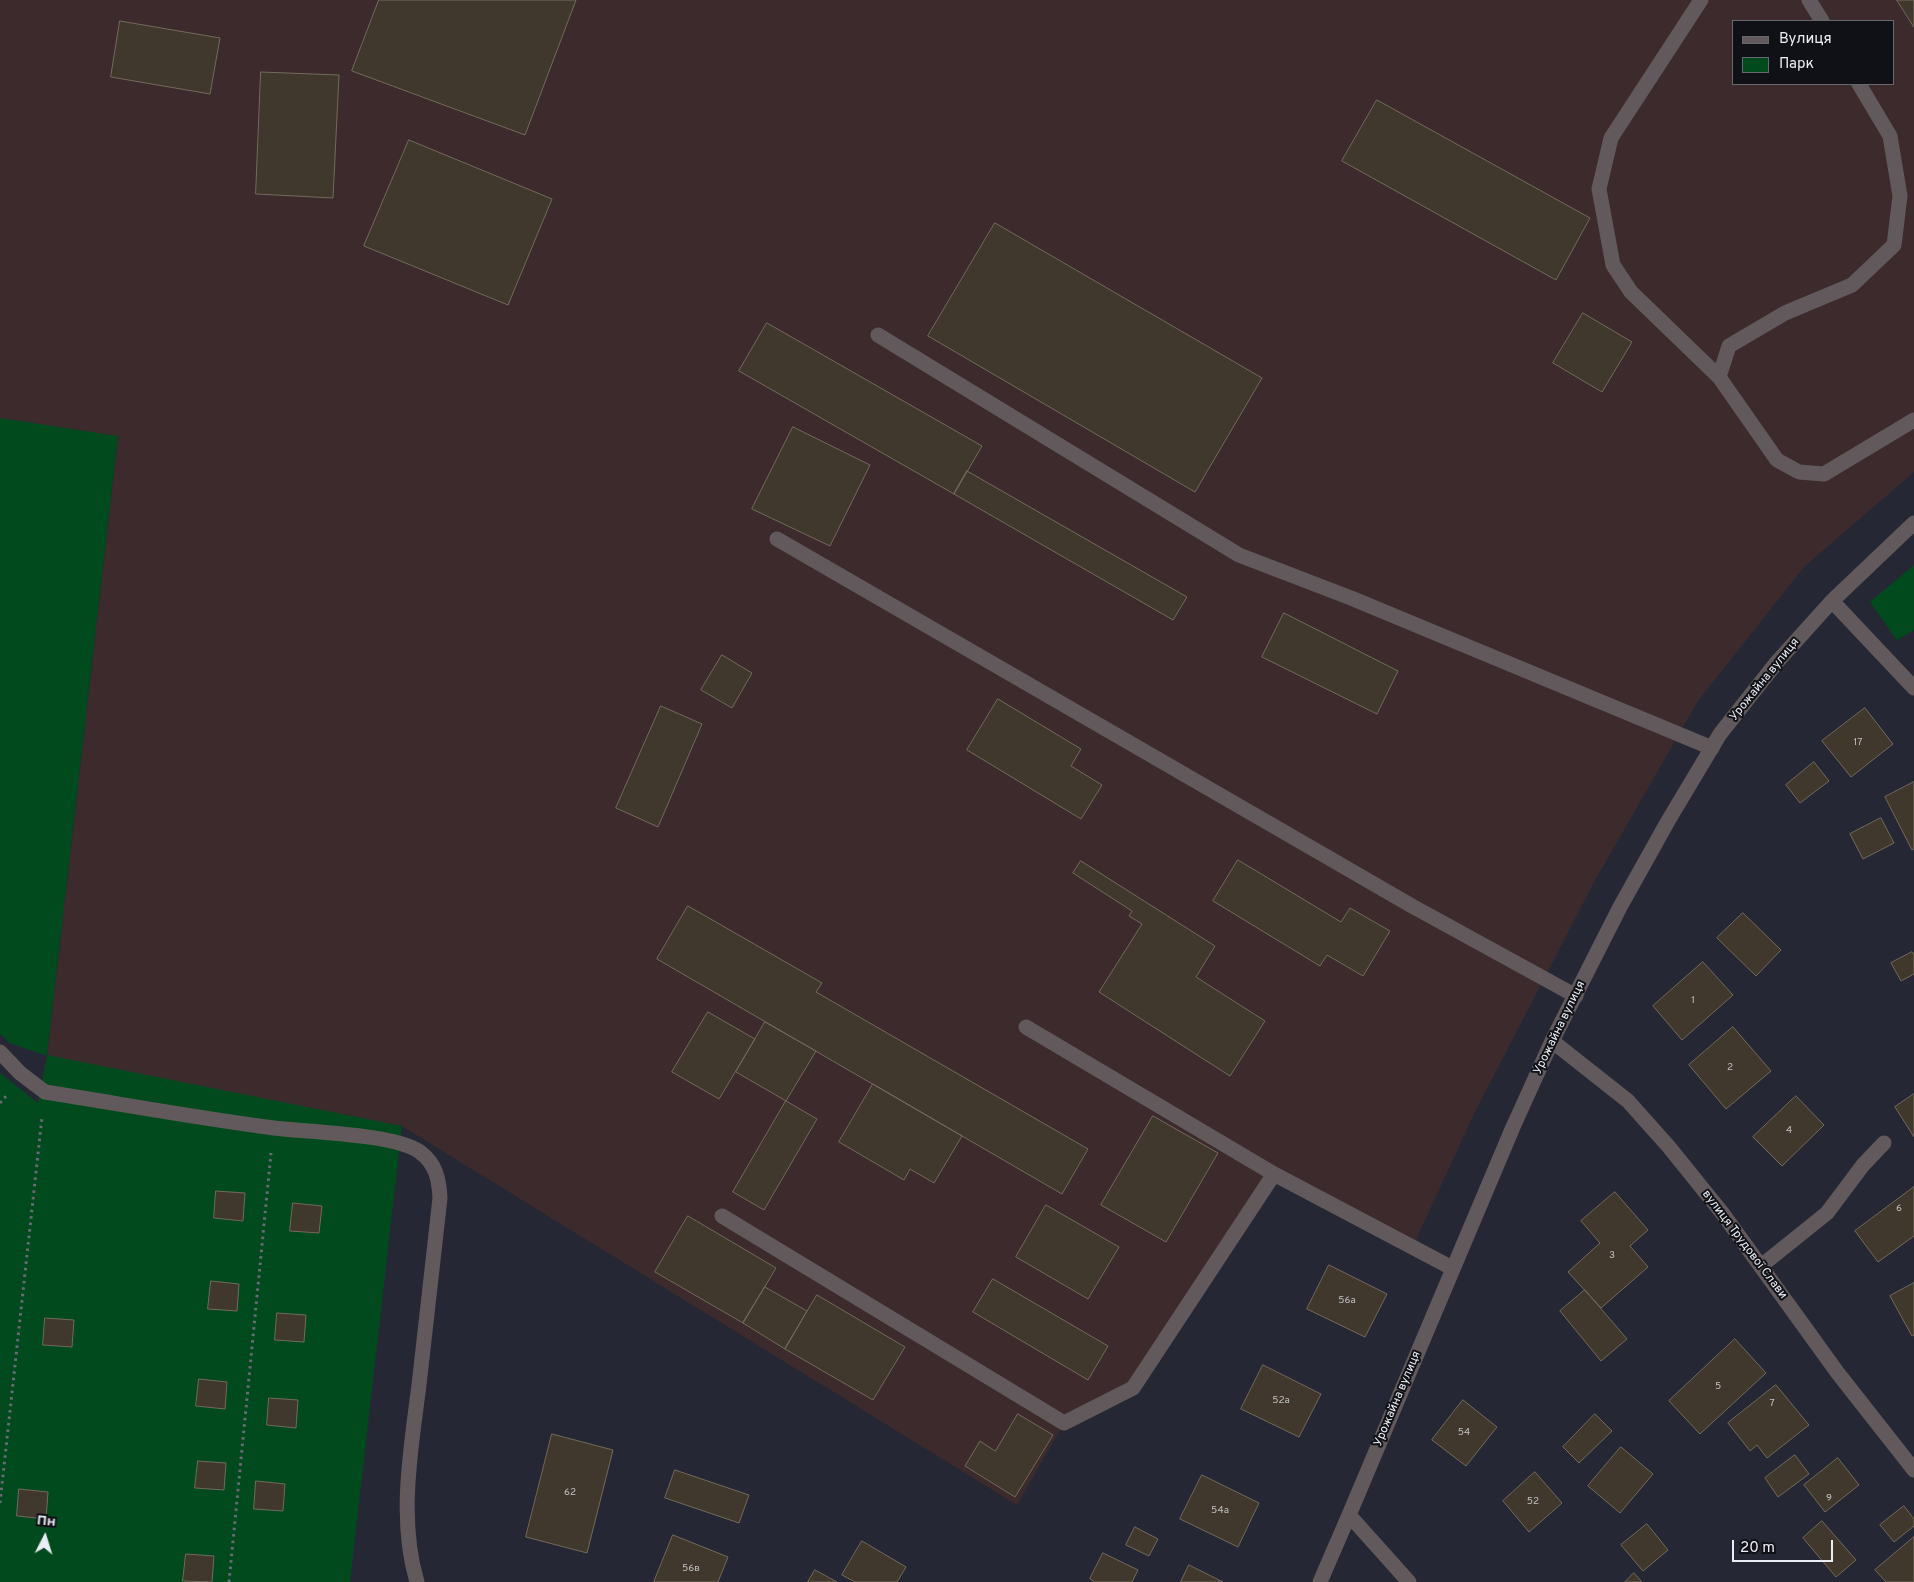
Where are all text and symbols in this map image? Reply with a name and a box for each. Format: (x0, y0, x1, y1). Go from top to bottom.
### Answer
legend (1732, 20, 1894, 85)
text: Вулиця (1779, 30, 1832, 49)
text: Парк (1779, 55, 1814, 74)
street label: Урожайна вулиця (1727, 636, 1803, 724)
house number: 17 (1854, 737, 1862, 749)
street label: Урожайна вулиця (1531, 979, 1589, 1077)
house number: 1 (1691, 995, 1695, 1007)
house number: 2 (1727, 1062, 1733, 1074)
house number: 4 (1786, 1125, 1792, 1137)
street label: вулиця Трудової Слави (1698, 1188, 1790, 1302)
house number: 6 (1896, 1203, 1902, 1215)
house number: 3 (1609, 1250, 1615, 1262)
house number: 56а (1338, 1295, 1356, 1307)
street label: Урожайна вулиця (1371, 1349, 1425, 1449)
house number: 5 (1715, 1381, 1721, 1393)
house number: 52а (1272, 1395, 1290, 1407)
house number: 7 (1769, 1398, 1775, 1410)
house number: 54 (1458, 1427, 1470, 1439)
house number: 62 (564, 1487, 576, 1499)
house number: 9 (1826, 1493, 1832, 1505)
house number: 52 (1527, 1496, 1539, 1508)
house number: 54а (1211, 1505, 1229, 1517)
north arrow (20, 1512, 70, 1562)
text: Пн (36, 1512, 56, 1531)
scale bar (1734, 1530, 1835, 1562)
text: 20 m (1740, 1539, 1775, 1558)
house number: 56в (682, 1563, 700, 1575)

